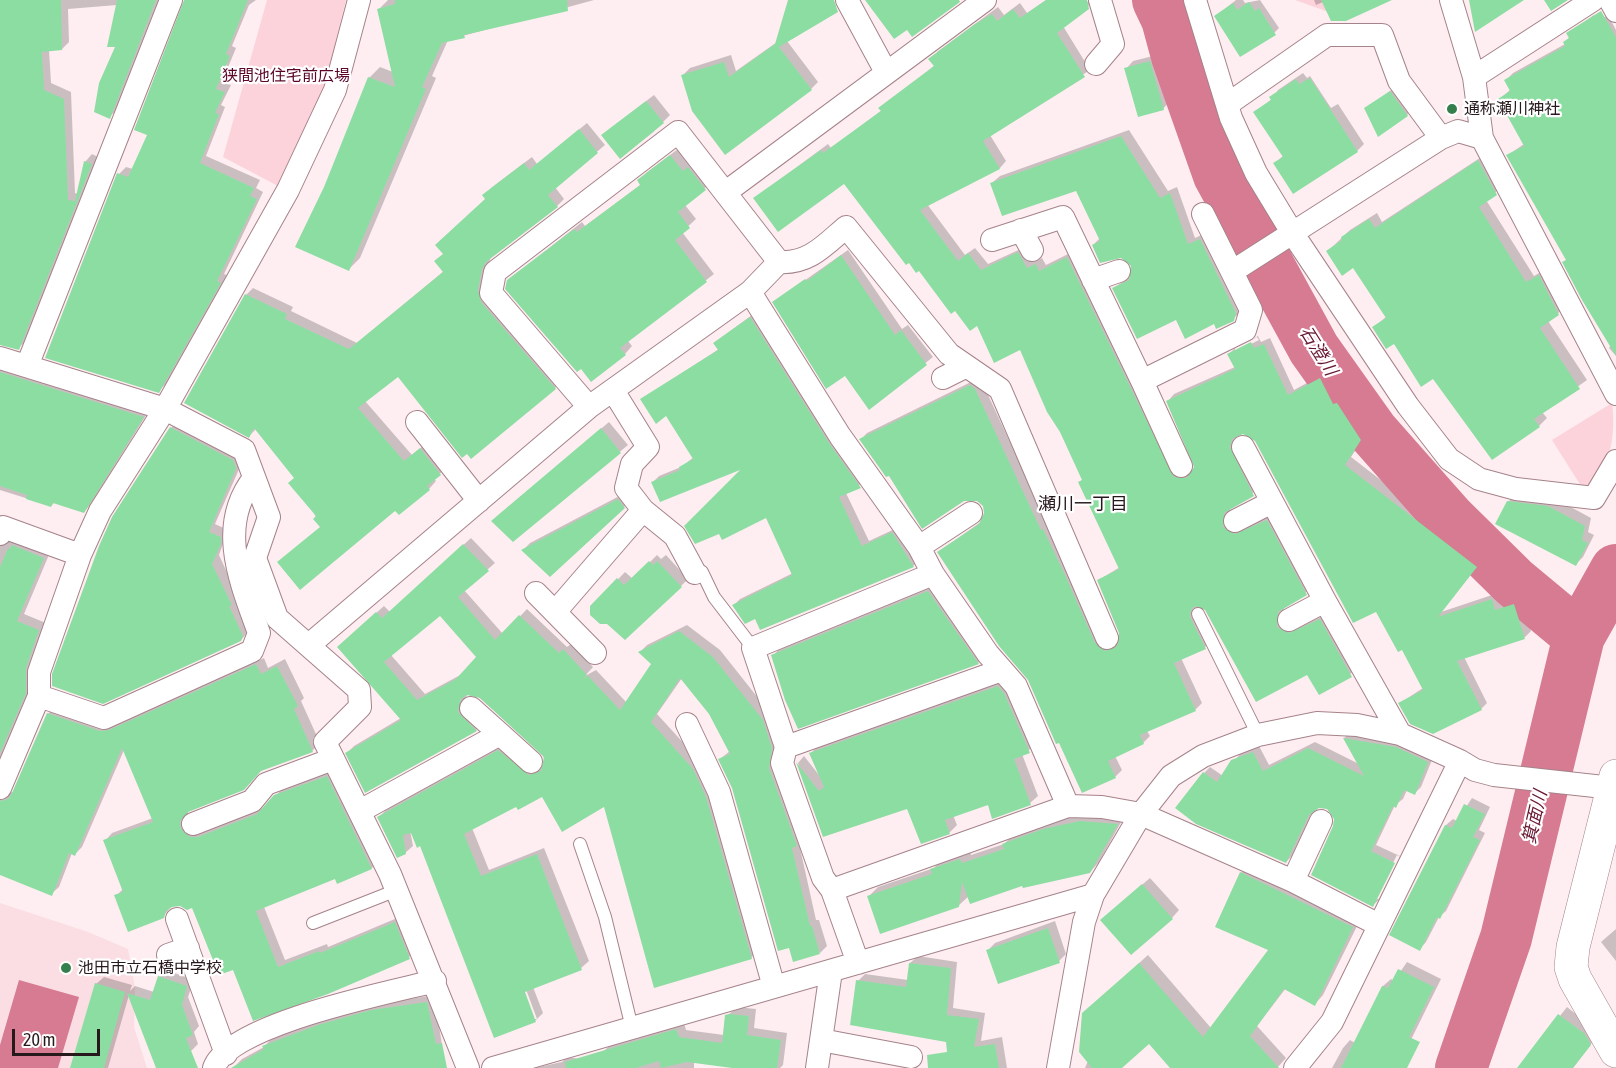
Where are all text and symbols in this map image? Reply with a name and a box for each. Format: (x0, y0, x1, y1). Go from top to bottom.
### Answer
park label: 狭間池住宅前広場 (222, 66, 350, 86)
place label: 通称瀬川神社 (1464, 99, 1560, 119)
marker: 通称瀬川神社 (1445, 102, 1459, 116)
water label: 石澄川 (1295, 322, 1341, 380)
district label: 瀬川一丁目 (1038, 493, 1128, 515)
water label: 箕面川 (1518, 788, 1552, 846)
place label: 池田市立石橋中学校 (78, 958, 222, 978)
marker: 池田市立石橋中学校 (59, 961, 73, 975)
scale bar (15, 1017, 104, 1055)
text: 20 m (23, 1029, 55, 1050)

